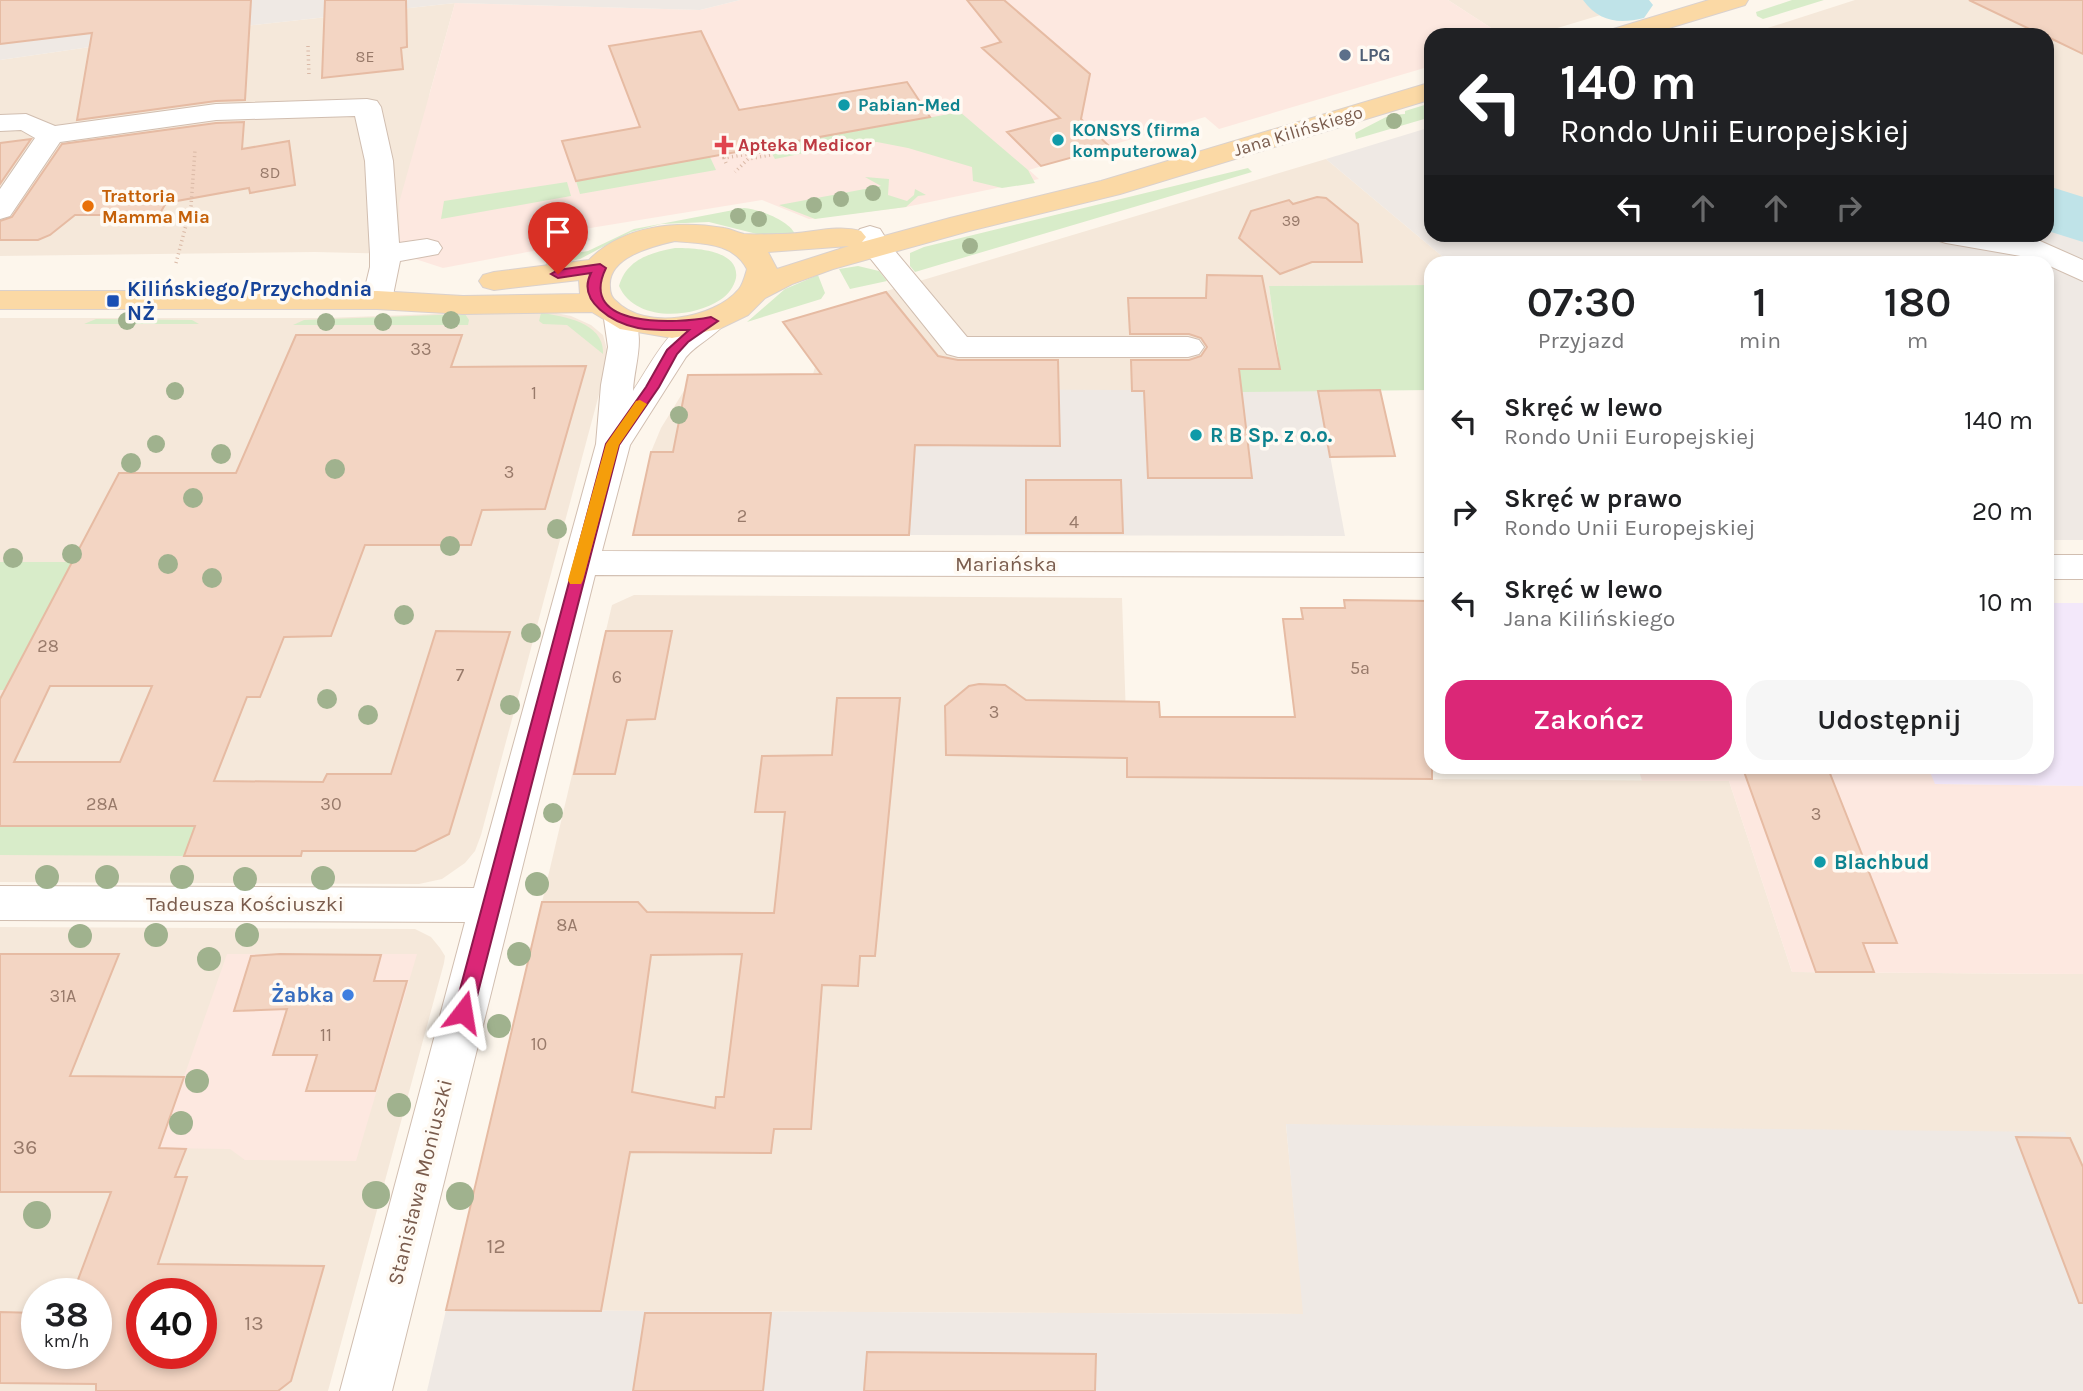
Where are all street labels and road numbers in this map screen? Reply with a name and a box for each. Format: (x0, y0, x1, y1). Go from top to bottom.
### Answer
street label: Jana Kilińskiego (1231, 101, 1365, 161)
street label: Mariańska (955, 552, 1057, 576)
street label: Tadeusza Kościuszki (146, 892, 344, 916)
street label: Stanisława Moniuszki (383, 1077, 457, 1287)

